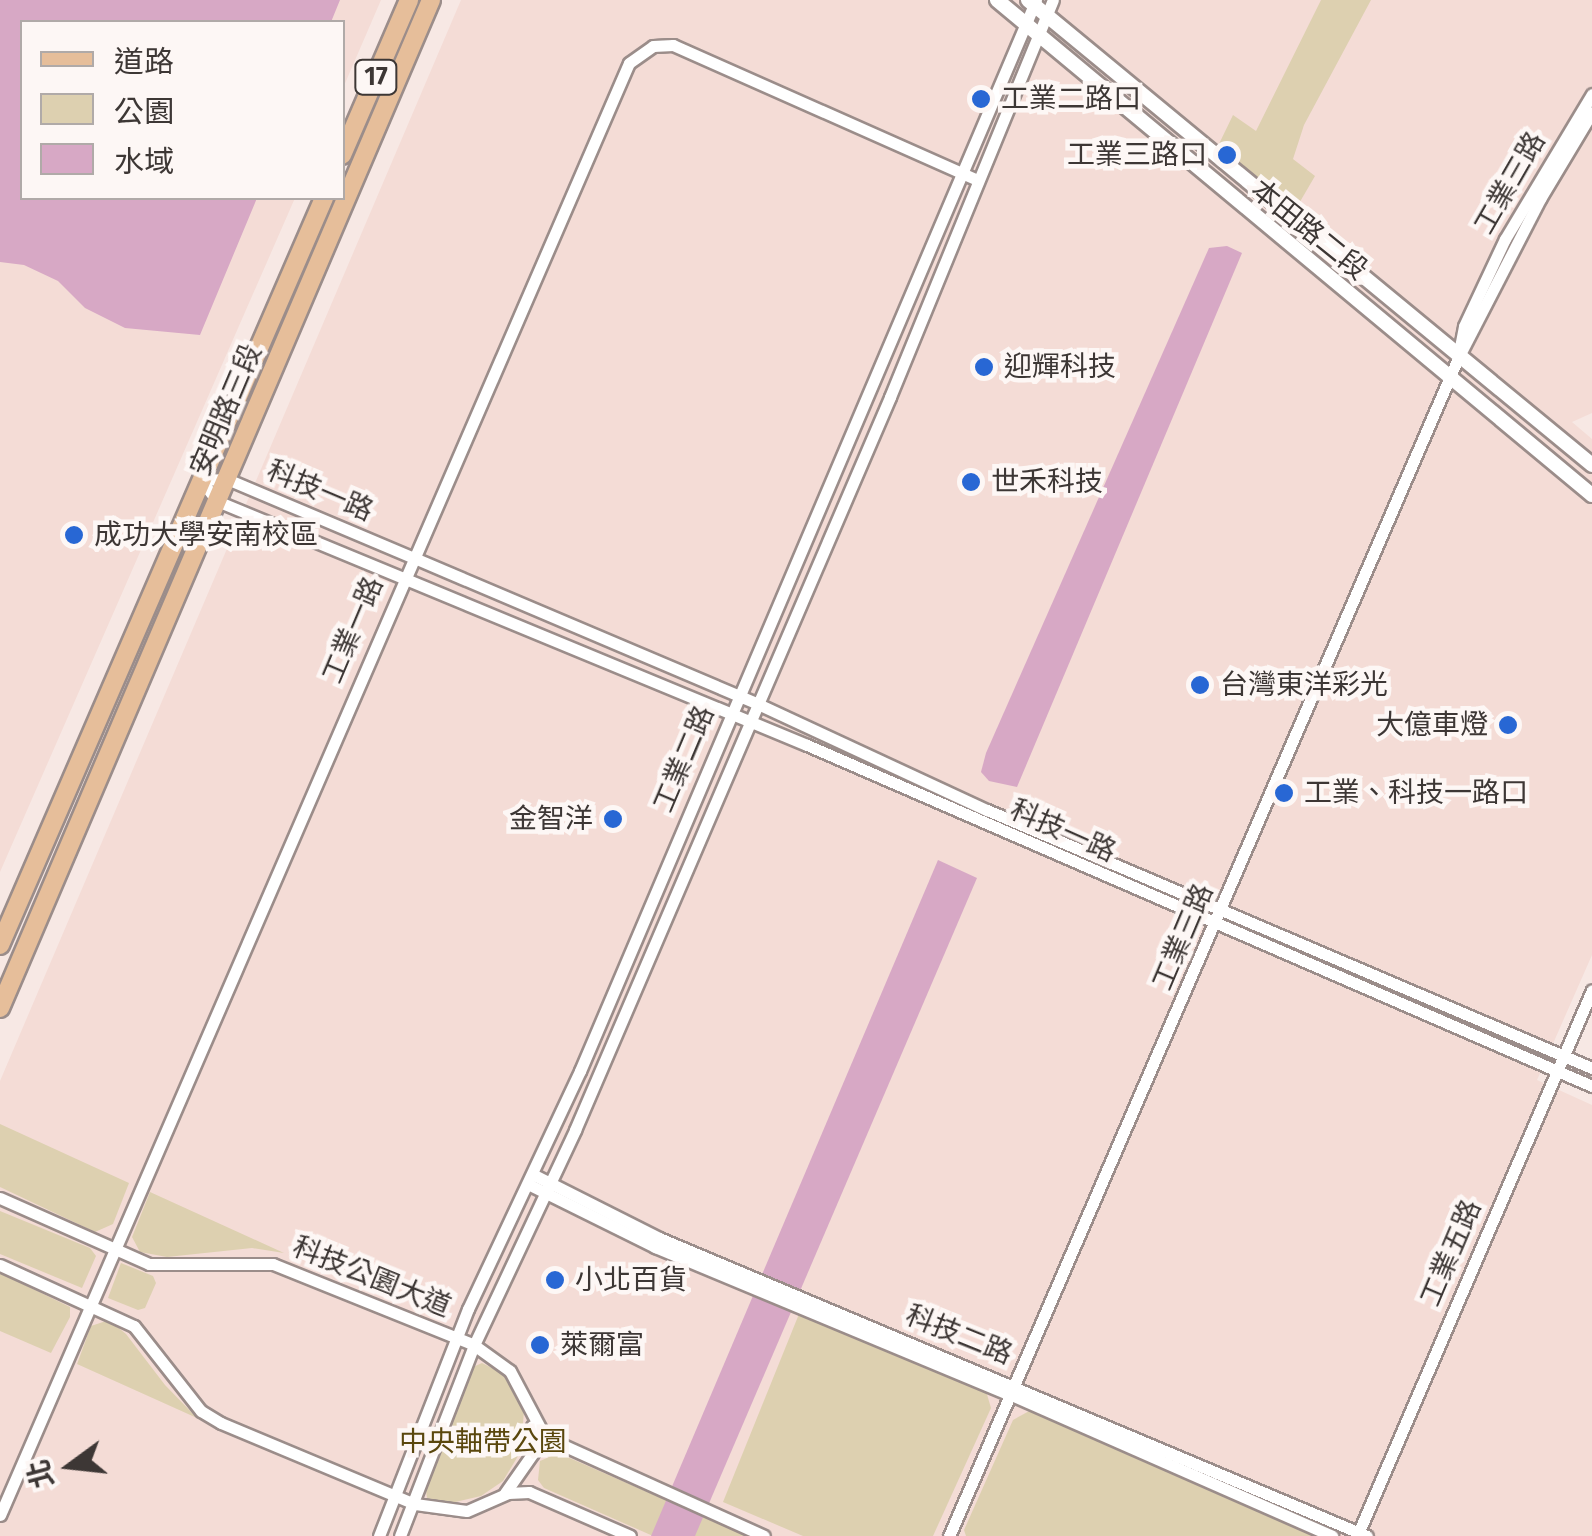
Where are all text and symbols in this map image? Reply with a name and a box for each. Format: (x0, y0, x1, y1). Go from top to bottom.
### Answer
legend (20, 20, 345, 200)
text: 道路 (114, 44, 174, 80)
road number: 17 (354, 57, 398, 97)
place label: 工業二路口 (1001, 82, 1141, 116)
marker: 工業二路口 (970, 88, 992, 110)
text: 公園 (114, 94, 174, 130)
street label: 工業三路 (1467, 126, 1553, 240)
place label: 工業三路口 (1067, 138, 1207, 172)
text: 水域 (114, 144, 174, 180)
marker: 工業三路口 (1216, 144, 1238, 166)
street label: 本田路二段 (1244, 173, 1374, 287)
street label: 安明路三段 (183, 339, 269, 481)
place label: 迎輝科技 (1004, 350, 1116, 384)
marker: 迎輝科技 (973, 356, 995, 378)
street label: 科技一路 (262, 454, 378, 528)
place label: 世禾科技 (991, 465, 1103, 499)
marker: 世禾科技 (960, 471, 982, 493)
place label: 成功大學安南校區 (94, 518, 318, 552)
marker: 成功大學安南校區 (63, 524, 85, 546)
street label: 工業一路 (316, 572, 390, 688)
place label: 台灣東洋彩光 (1220, 668, 1388, 702)
marker: 台灣東洋彩光 (1189, 674, 1211, 696)
street label: 工業二路 (647, 701, 721, 817)
place label: 大億車燈 (1376, 708, 1488, 742)
marker: 大億車燈 (1497, 714, 1519, 736)
place label: 工業、科技一路口 (1304, 776, 1528, 810)
marker: 工業、科技一路口 (1273, 782, 1295, 804)
street label: 科技一路 (1005, 793, 1121, 869)
place label: 金智洋 (509, 802, 593, 836)
marker: 金智洋 (602, 808, 624, 830)
street label: 工業三路 (1146, 879, 1220, 995)
street label: 工業五路 (1414, 1195, 1488, 1311)
street label: 科技公園大道 (288, 1230, 456, 1324)
place label: 小北百貨 (575, 1263, 687, 1297)
marker: 小北百貨 (544, 1269, 566, 1291)
street label: 科技二路 (901, 1298, 1017, 1372)
place label: 萊爾富 (560, 1328, 644, 1362)
marker: 萊爾富 (529, 1334, 551, 1356)
north arrow (20, 1416, 120, 1516)
park label: 中央軸帶公園 (399, 1425, 567, 1459)
text: 北 (21, 1456, 60, 1492)

